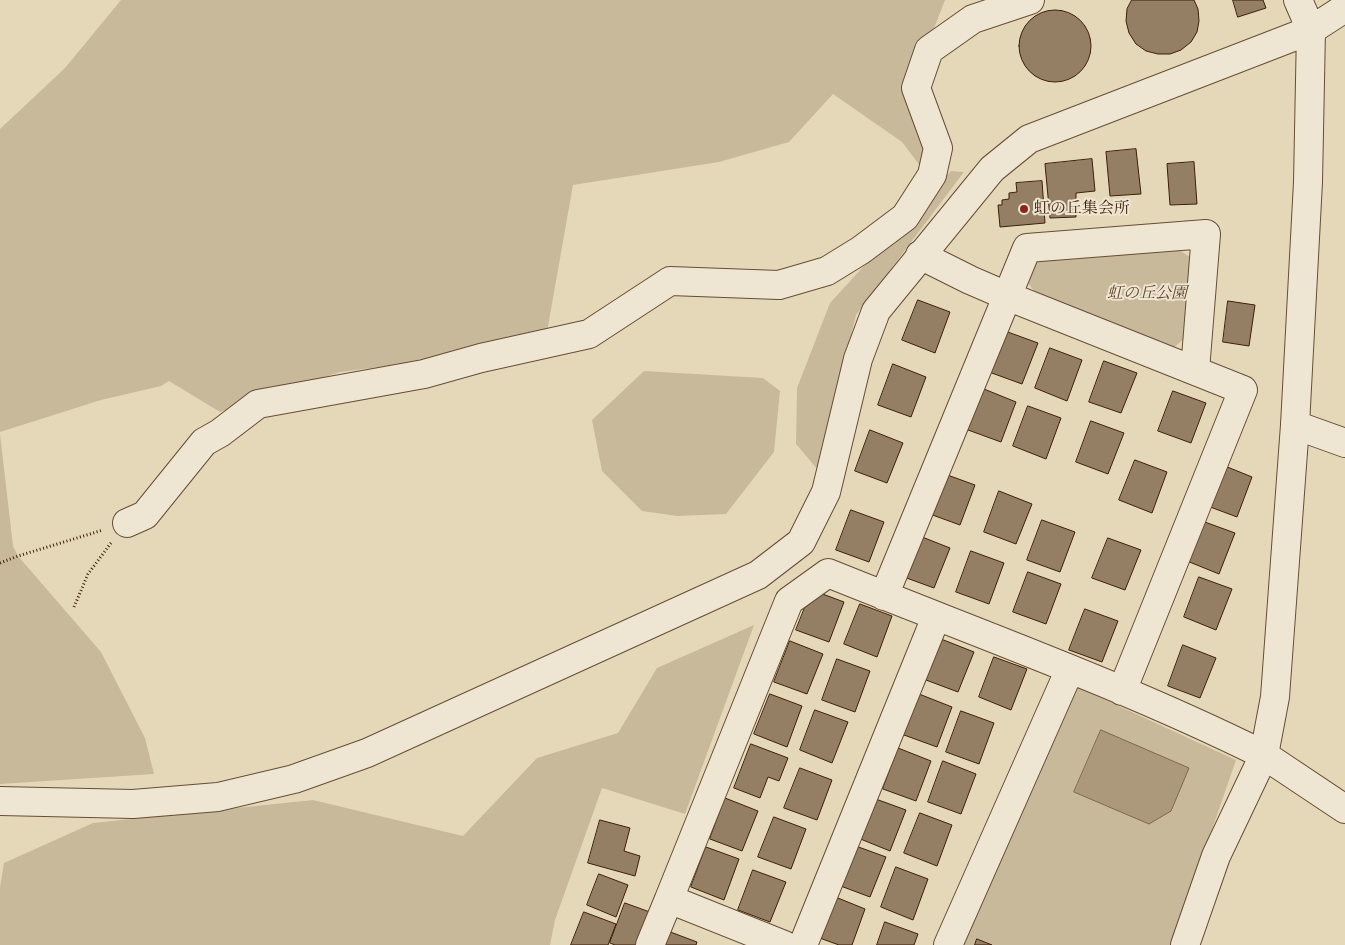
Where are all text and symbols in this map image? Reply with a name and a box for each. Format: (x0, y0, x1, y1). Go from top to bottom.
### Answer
place label: 虹の丘集会所 (1034, 199, 1130, 219)
marker: 虹の丘集会所 (1018, 203, 1030, 215)
park label: 虹の丘公園 (1107, 284, 1187, 304)

